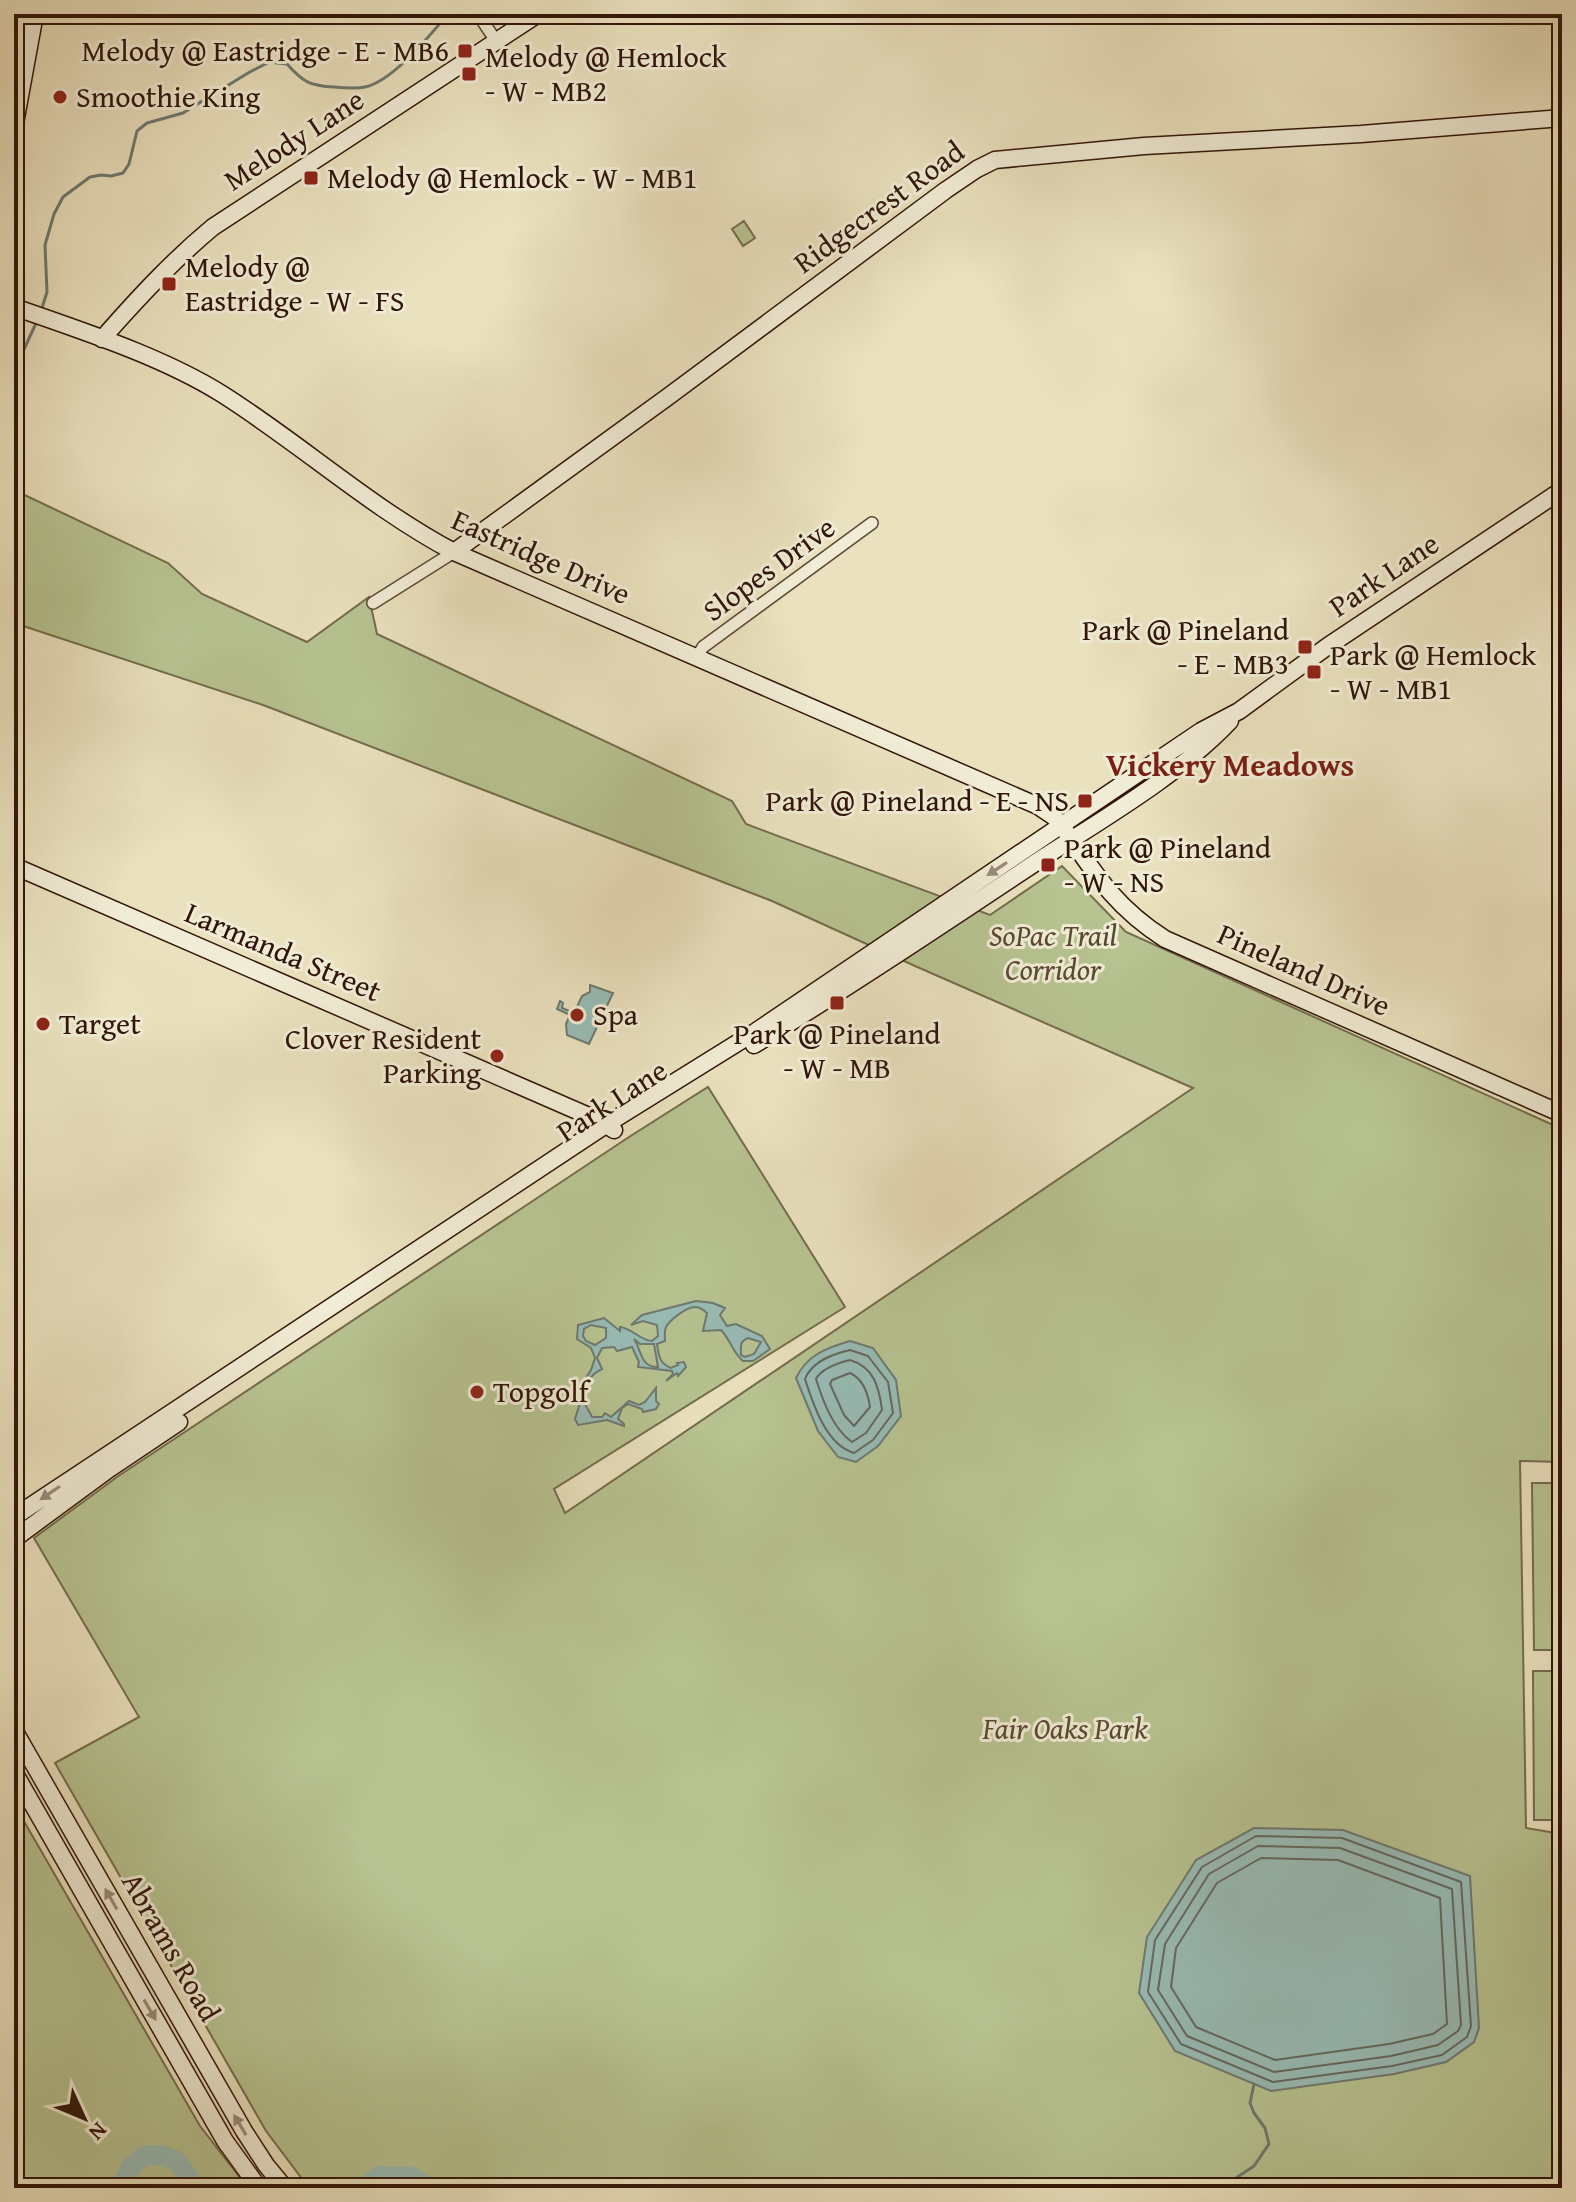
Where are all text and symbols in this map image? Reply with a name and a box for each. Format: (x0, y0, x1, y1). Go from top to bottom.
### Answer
place label: Melody @ Eastridge - E - MB6 (82, 28, 449, 72)
place label: Melody @ Hemlock - W - MB2 (485, 34, 728, 112)
marker: Melody @ Eastridge - E - MB6 (456, 42, 474, 60)
marker: Melody @ Hemlock - W - MB2 (460, 65, 478, 83)
place label: Smoothie King (76, 74, 260, 118)
street label: Melody Lane (215, 77, 372, 201)
marker: Smoothie King (51, 88, 69, 106)
street label: Ridgecrest Road (784, 129, 973, 283)
place label: Melody @ Hemlock - W - MB1 (327, 155, 697, 199)
marker: Melody @ Hemlock - W - MB1 (302, 169, 320, 187)
place label: Melody @ Eastridge - W - FS (185, 244, 404, 322)
marker: Melody @ Eastridge - W - FS (160, 275, 178, 293)
street label: Eastridge Drive (445, 497, 638, 615)
street label: Slopes Drive (693, 505, 844, 631)
street label: Park Lane (1320, 521, 1447, 627)
place label: Park @ Pineland - E - MB3 (1082, 607, 1289, 685)
place label: Park @ Hemlock - W - MB1 (1330, 632, 1537, 710)
marker: Park @ Pineland - E - MB3 (1296, 638, 1314, 656)
marker: Park @ Hemlock - W - MB1 (1305, 663, 1323, 681)
district label: Vickery Meadows (1106, 741, 1354, 788)
place label: Park @ Pineland - E - NS (766, 778, 1069, 822)
marker: Park @ Pineland - E - NS (1076, 792, 1094, 810)
place label: Park @ Pineland - W - NS (1064, 825, 1271, 903)
marker: Park @ Pineland - W - NS (1039, 856, 1057, 874)
one-way arrow (986, 861, 1007, 876)
street label: Larmanda Street (178, 890, 389, 1012)
street label: Pineland Drive (1211, 911, 1398, 1027)
park label: SoPac Trail Corridor (989, 913, 1117, 991)
place label: Spa (593, 992, 638, 1036)
marker: Park @ Pineland - W - MB (828, 994, 846, 1012)
place label: Target (59, 1001, 141, 1045)
marker: Spa (568, 1006, 586, 1024)
place label: Park @ Pineland - W - MB (734, 1011, 940, 1089)
marker: Target (34, 1015, 52, 1033)
place label: Clover Resident Parking (285, 1016, 481, 1094)
marker: Clover Resident Parking (488, 1047, 506, 1065)
street label: Park Lane (547, 1048, 676, 1152)
place label: Topgolf (493, 1369, 592, 1413)
marker: Topgolf (468, 1383, 486, 1401)
one-way arrow (40, 1485, 61, 1500)
park label: Fair Oaks Park (981, 1706, 1148, 1750)
street label: Abrams Road (111, 1864, 232, 2029)
one-way arrow (104, 1888, 118, 1910)
one-way arrow (143, 1998, 157, 2021)
north arrow (44, 2078, 124, 2158)
one-way arrow (233, 2114, 247, 2136)
text: N (82, 2115, 115, 2149)

